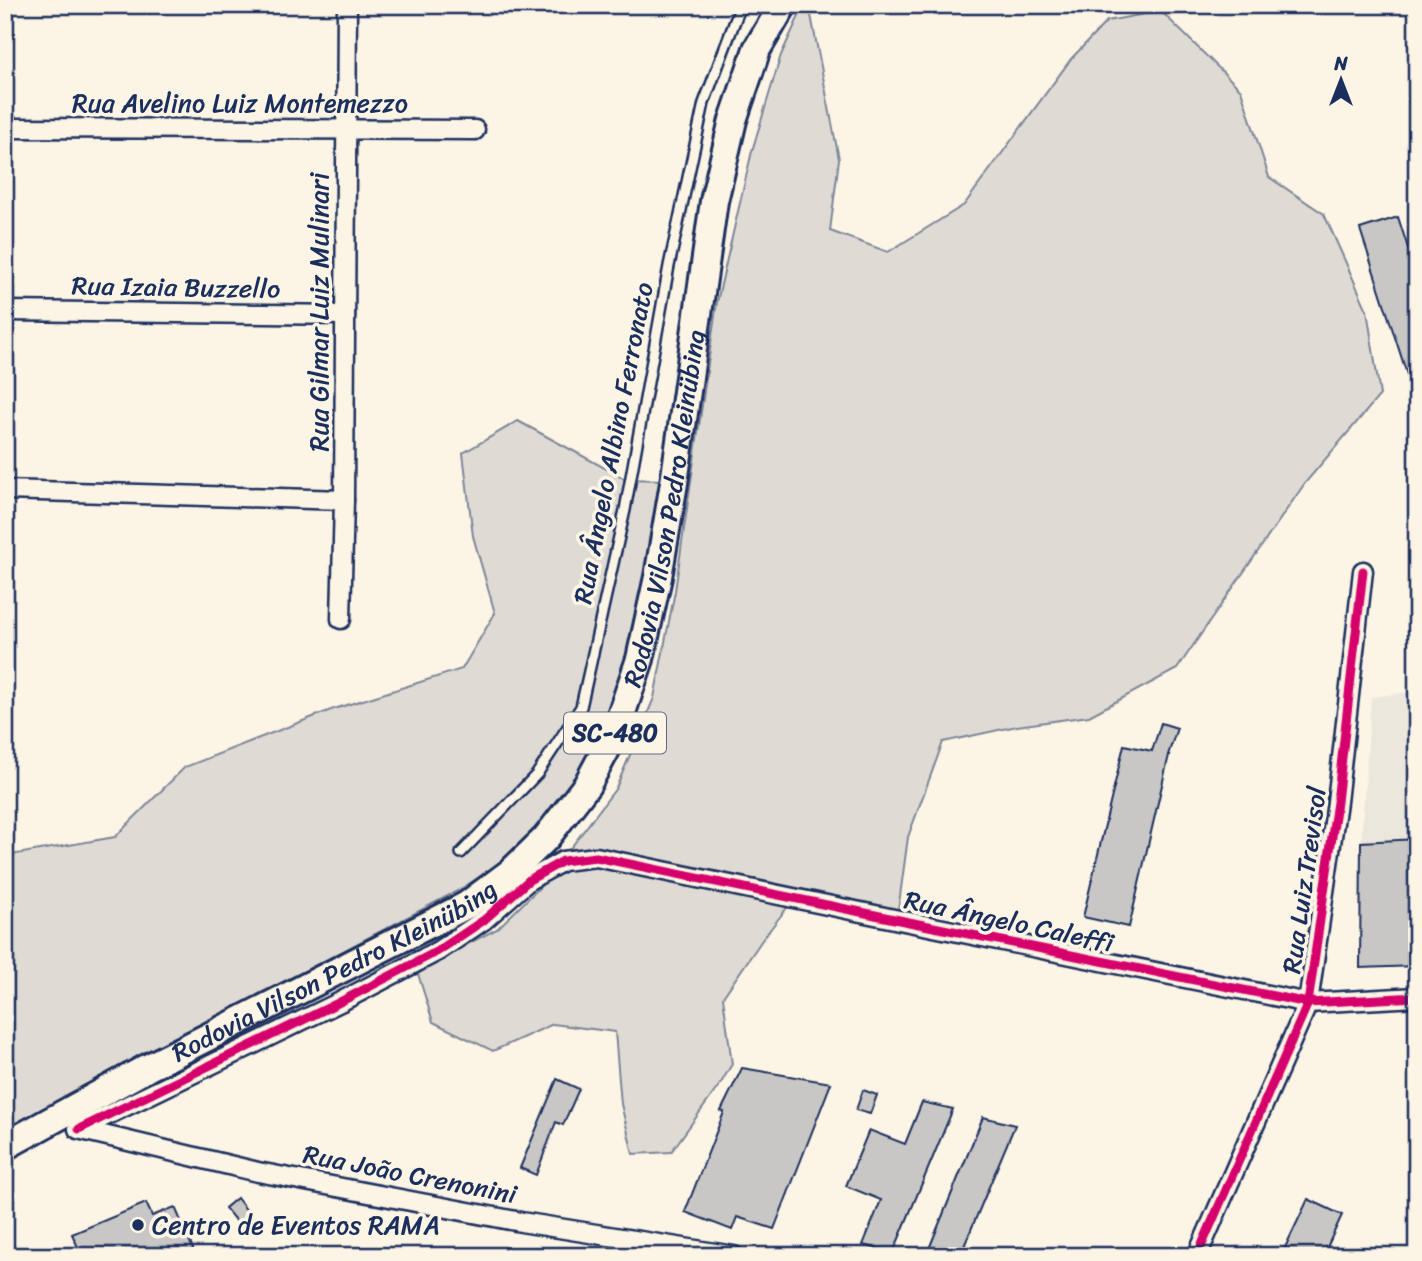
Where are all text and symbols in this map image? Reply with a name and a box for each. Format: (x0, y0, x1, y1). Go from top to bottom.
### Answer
north arrow (1306, 46, 1376, 116)
text: N (1333, 47, 1348, 80)
street label: Rua Avelino Luiz Montemezzo (72, 80, 408, 126)
street label: Rua Gilmar Luiz Mulinari (296, 172, 342, 451)
street label: Rua Izaia Buzzello (71, 262, 281, 312)
street label: Rua Ângelo Albino Ferronato (559, 278, 667, 608)
street label: Rodovia Vilson Pedro Kleinübing (609, 327, 719, 693)
road number: SC-480 (564, 712, 666, 754)
street label: Rua Luiz Trevisol (1268, 783, 1340, 976)
street label: Rodovia Vilson Pedro Kleinübing (163, 867, 507, 1075)
street label: Rua Ângelo Caleffi (900, 876, 1119, 966)
street label: Rua João Crenonini (299, 1131, 521, 1217)
place label: Centro de Eventos RAMA (152, 1202, 440, 1248)
marker: Centro de Eventos RAMA (130, 1217, 146, 1233)

